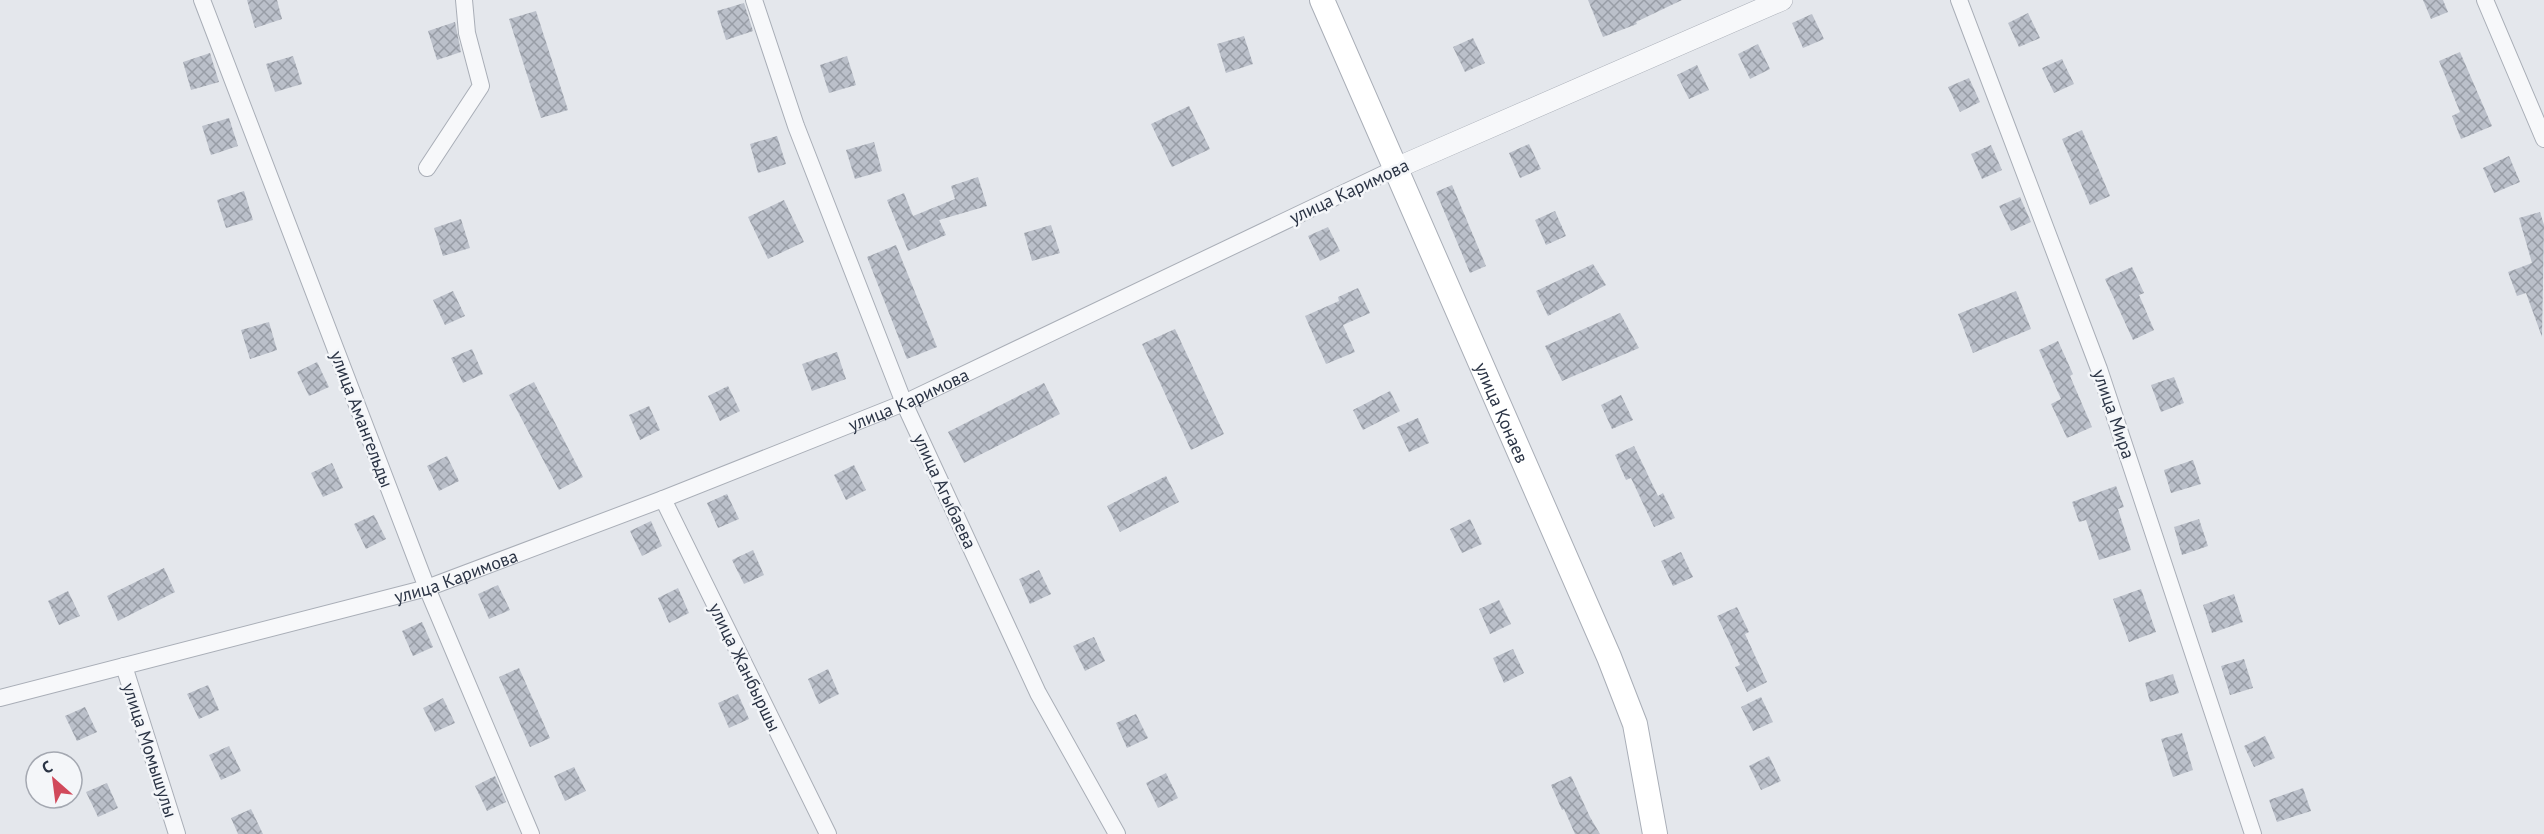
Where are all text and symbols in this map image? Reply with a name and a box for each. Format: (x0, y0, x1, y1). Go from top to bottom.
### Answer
street label: улица Каримова (1286, 153, 1412, 229)
street label: улица Амангельды (325, 347, 399, 491)
street label: улица Қонаев (1470, 358, 1534, 466)
street label: улица Каримова (845, 362, 972, 436)
street label: улица Мира (2088, 366, 2140, 462)
street label: улица Агыбаева (908, 430, 982, 552)
street label: улица Каримова (392, 543, 521, 608)
street label: улица Жанбыршы (704, 599, 786, 735)
street label: улица Момышулы (117, 680, 183, 820)
north arrow (24, 750, 84, 810)
text: С (38, 756, 56, 778)

